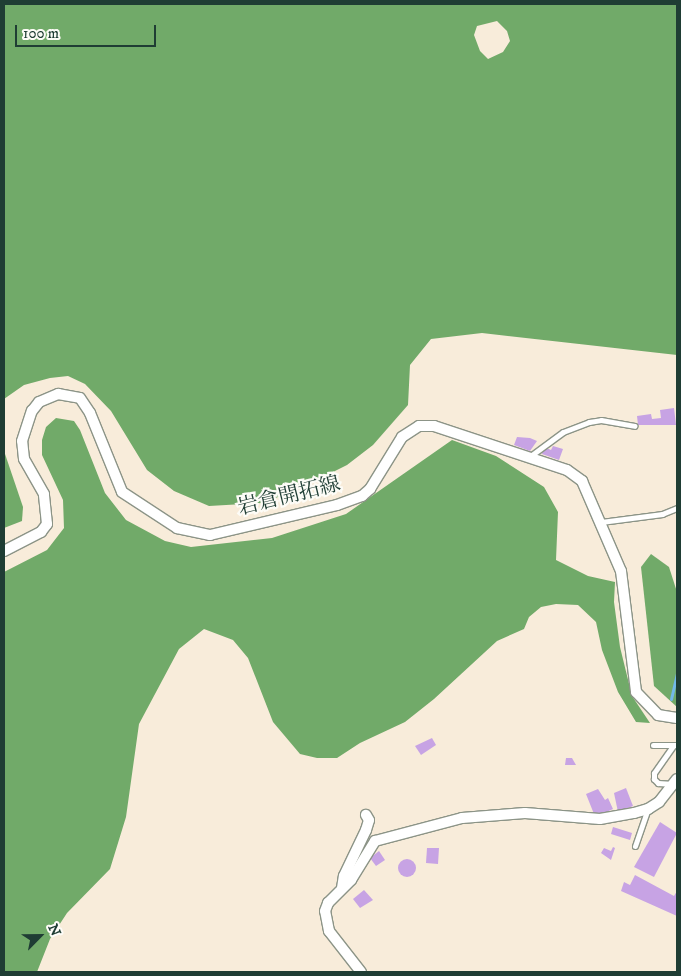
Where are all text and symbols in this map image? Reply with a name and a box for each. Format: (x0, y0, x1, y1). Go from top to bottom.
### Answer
scale bar (18, 15, 159, 47)
text: 100 m (23, 24, 59, 43)
street label: 岩倉開拓線 (235, 471, 343, 521)
north arrow (15, 911, 65, 961)
text: N (43, 921, 64, 939)

